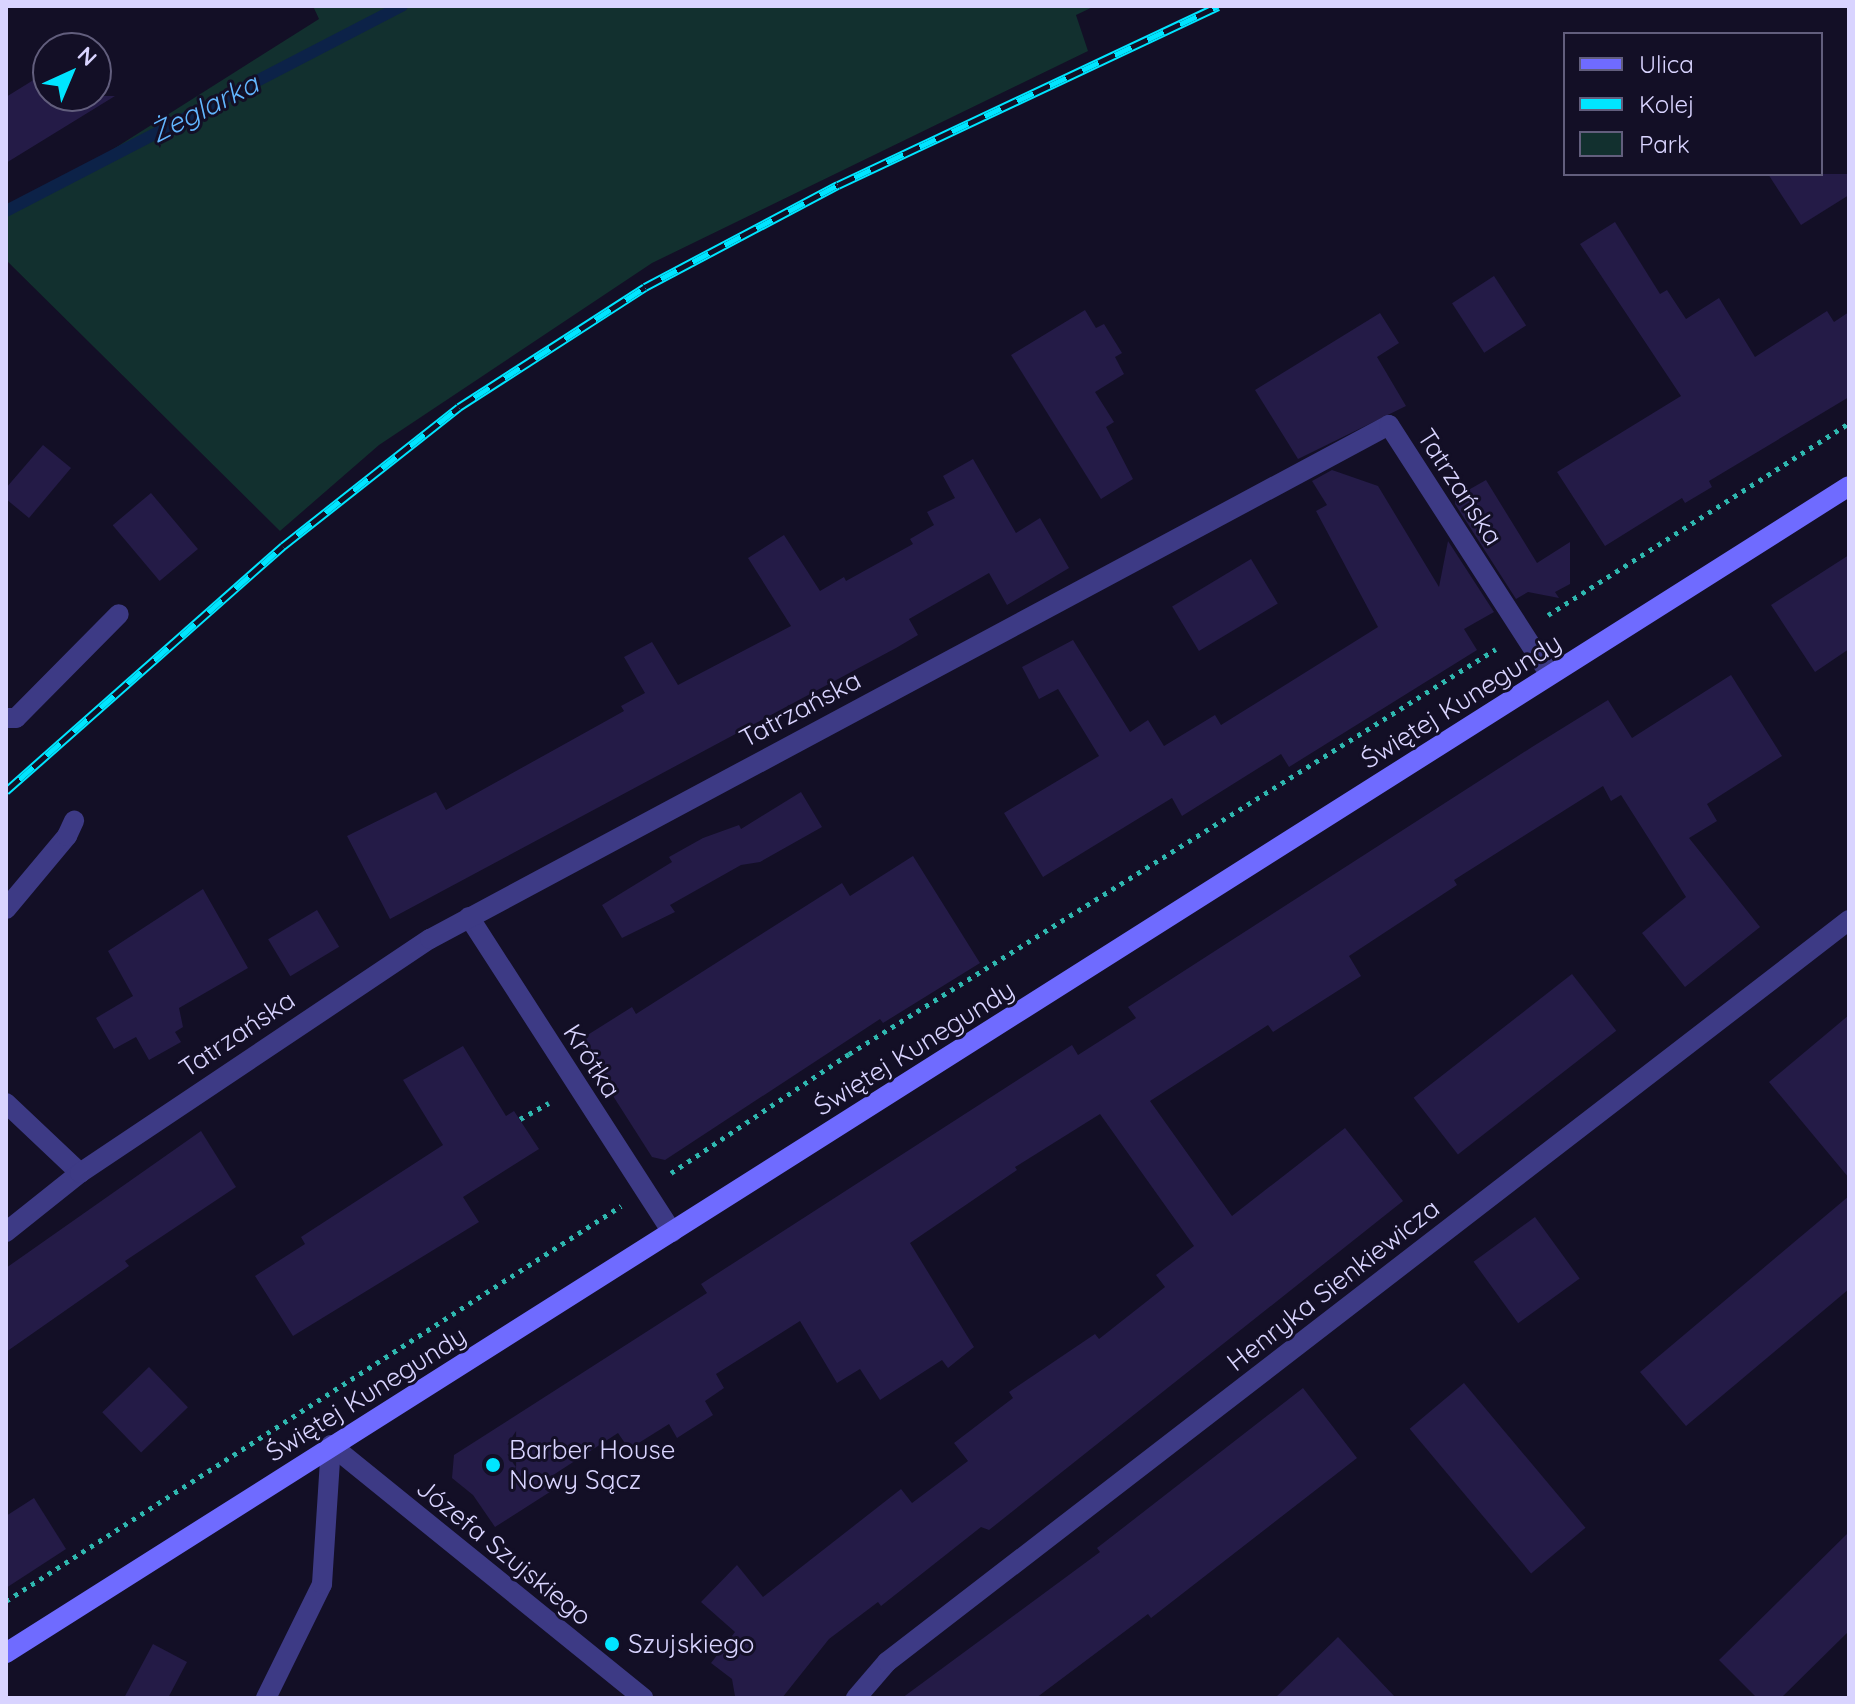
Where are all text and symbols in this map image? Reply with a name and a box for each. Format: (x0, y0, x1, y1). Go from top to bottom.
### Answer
north arrow (32, 32, 112, 112)
legend (1563, 32, 1823, 176)
text: N (72, 40, 103, 72)
text: Ulica (1639, 49, 1694, 79)
water label: Żeglarka (144, 66, 264, 150)
text: Kolej (1639, 89, 1695, 119)
text: Park (1639, 129, 1690, 159)
street label: Tatrzańska (1411, 423, 1509, 551)
street label: Świętej Kunegundy (1355, 627, 1567, 775)
street label: Tatrzańska (734, 664, 866, 754)
street label: Świętej Kunegundy (808, 974, 1020, 1122)
street label: Tatrzańska (173, 984, 301, 1084)
street label: Krótka (557, 1018, 627, 1104)
street label: Henryka Sienkiewicza (1221, 1192, 1445, 1378)
street label: Świętej Kunegundy (260, 1320, 472, 1468)
place label: Barber House Nowy Sącz (509, 1434, 675, 1496)
marker: Barber House Nowy Sącz (484, 1456, 502, 1474)
street label: Józefa Szujskiego (410, 1472, 598, 1632)
place label: Szujskiego (628, 1628, 755, 1660)
marker: Szujskiego (603, 1635, 621, 1653)

